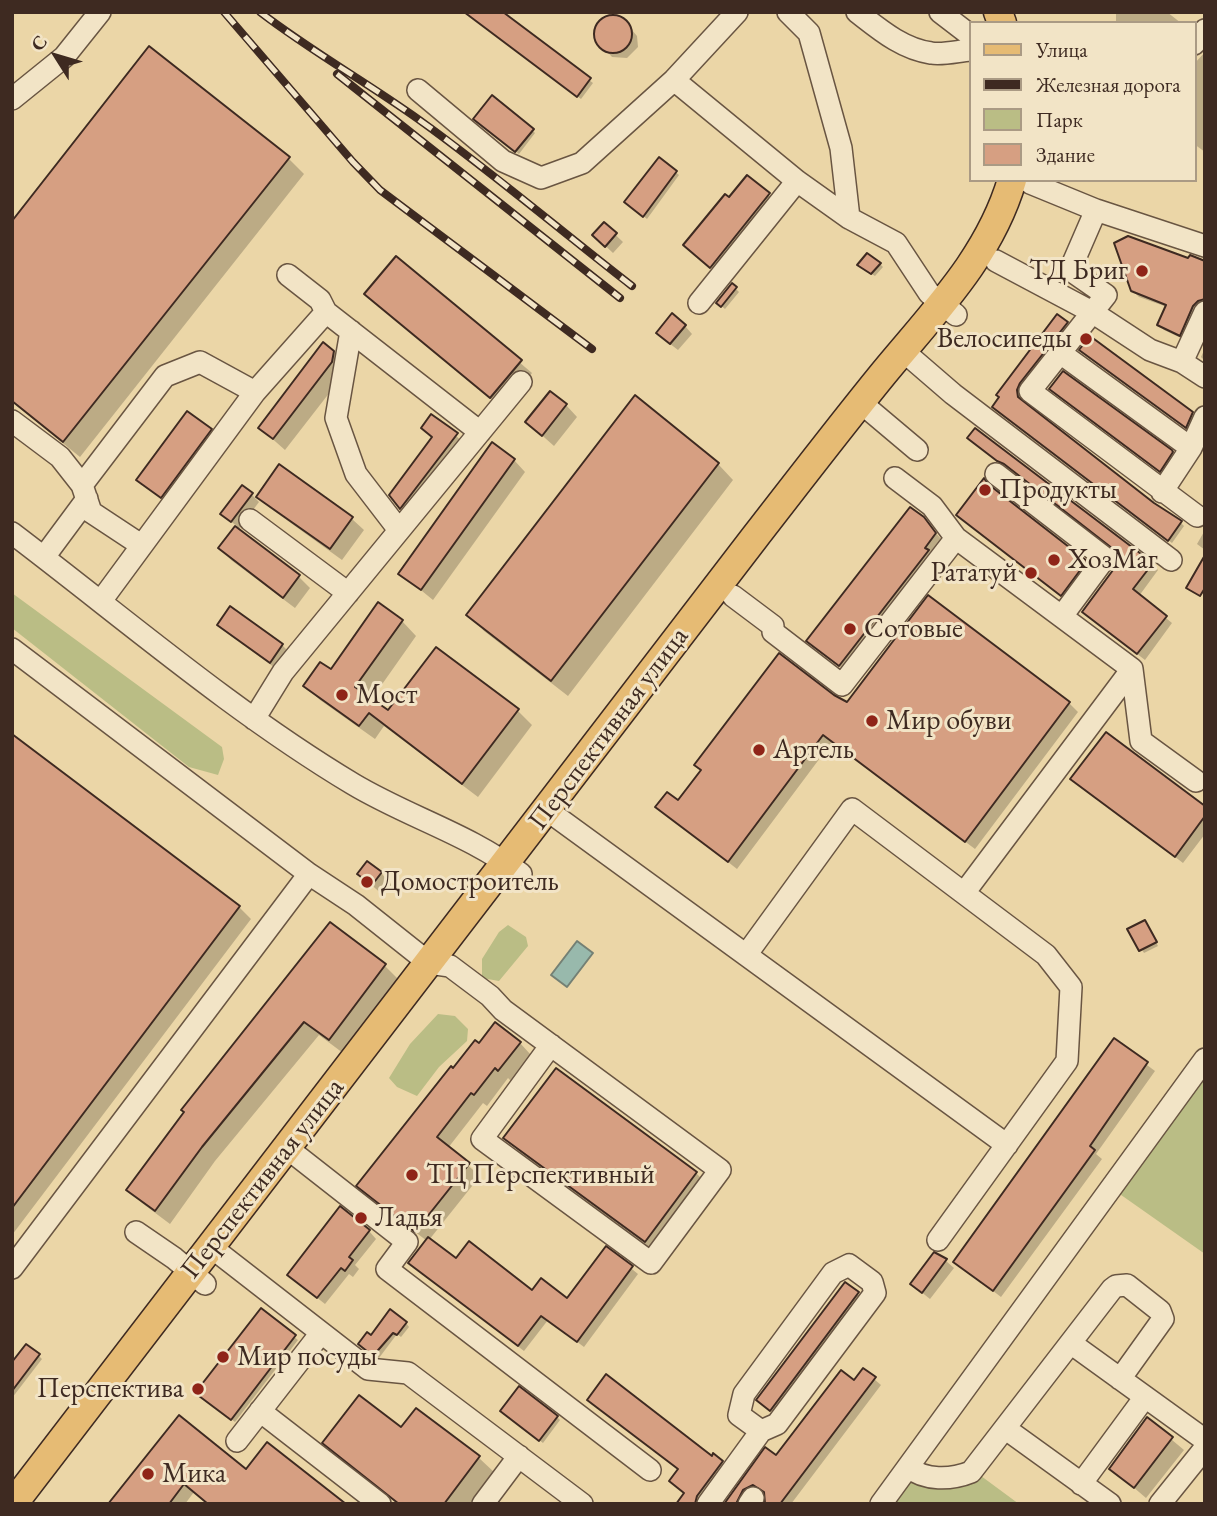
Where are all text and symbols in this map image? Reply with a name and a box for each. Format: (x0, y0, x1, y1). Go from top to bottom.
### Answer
north arrow (21, 21, 91, 91)
legend (968, 21, 1196, 182)
text: С (25, 30, 53, 56)
text: Улица (1036, 36, 1088, 63)
text: Железная дорога (1036, 71, 1181, 98)
text: Парк (1036, 106, 1083, 133)
text: Здание (1036, 141, 1095, 168)
place label: ТД Бриг (1029, 254, 1128, 288)
marker: ТД Бриг (1134, 263, 1150, 279)
place label: Велосипеды (937, 322, 1072, 356)
marker: Велосипеды (1078, 331, 1094, 347)
place label: Продукты (999, 473, 1117, 507)
marker: Продукты (977, 482, 993, 498)
place label: ХозМаг (1068, 543, 1158, 577)
marker: ХозМаг (1046, 552, 1062, 568)
place label: Рататуй (931, 556, 1017, 590)
marker: Рататуй (1023, 565, 1039, 581)
place label: Сотовые (864, 612, 963, 646)
street label: Перспективная улица (522, 621, 696, 837)
marker: Сотовые (842, 621, 858, 637)
place label: Мост (356, 678, 417, 712)
marker: Мост (334, 687, 350, 703)
place label: Мир обуви (886, 704, 1011, 738)
marker: Мир обуви (864, 713, 880, 729)
place label: Артель (773, 733, 854, 767)
marker: Артель (751, 742, 767, 758)
place label: Домостроитель (381, 865, 559, 899)
marker: Домостроитель (359, 874, 375, 890)
street label: Перспективная улица (174, 1072, 352, 1286)
place label: ТЦ Перспективный (426, 1158, 655, 1192)
marker: ТЦ Перспективный (404, 1167, 420, 1183)
place label: Ладья (375, 1201, 443, 1235)
marker: Ладья (353, 1210, 369, 1226)
place label: Мир посуды (237, 1340, 377, 1374)
marker: Мир посуды (215, 1349, 231, 1365)
place label: Перспектива (37, 1372, 184, 1406)
marker: Перспектива (190, 1381, 206, 1397)
place label: Мика (162, 1457, 226, 1491)
marker: Мика (140, 1466, 156, 1482)

